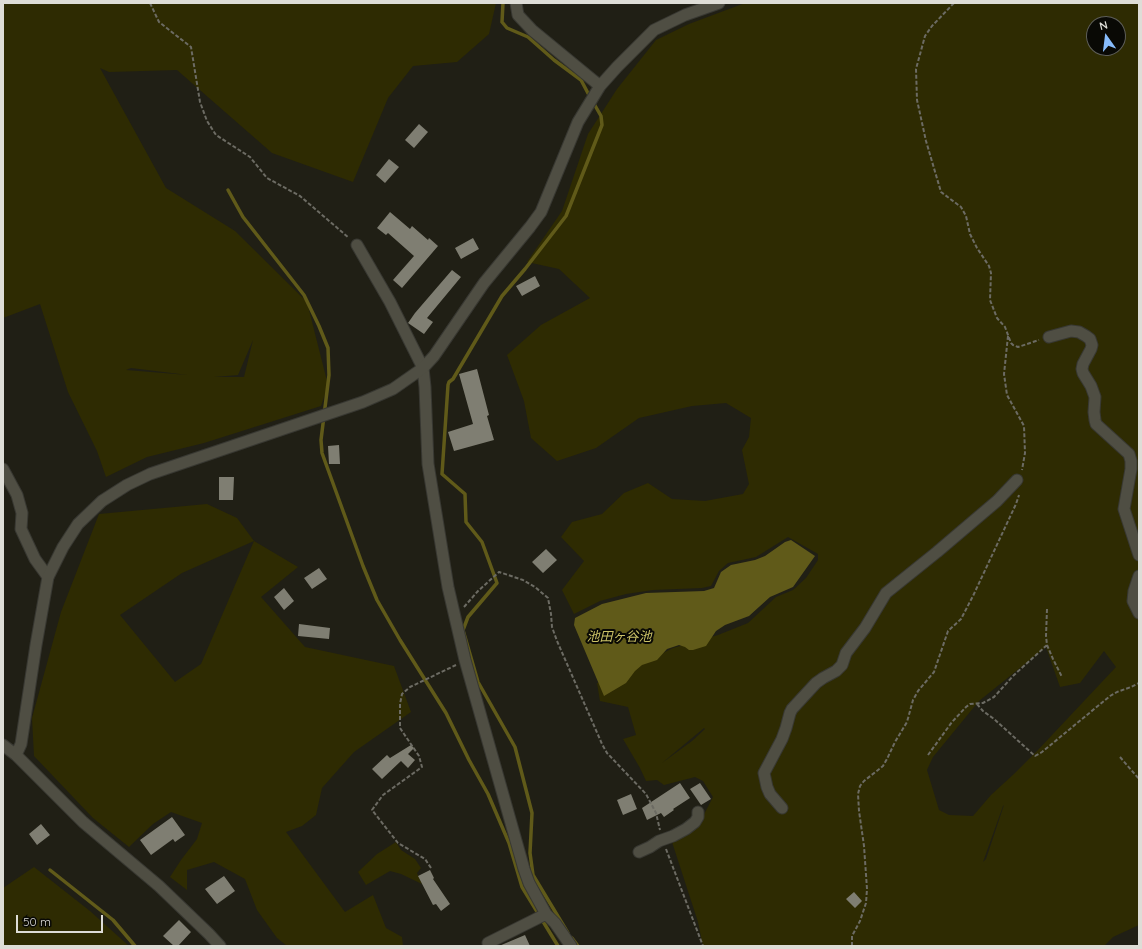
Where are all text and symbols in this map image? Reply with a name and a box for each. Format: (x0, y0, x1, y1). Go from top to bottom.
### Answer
north arrow (1086, 16, 1126, 56)
text: N (1098, 18, 1109, 33)
water label: 池田ヶ谷池 (587, 629, 651, 645)
scale bar (18, 907, 105, 933)
text: 50 m (23, 914, 51, 929)

